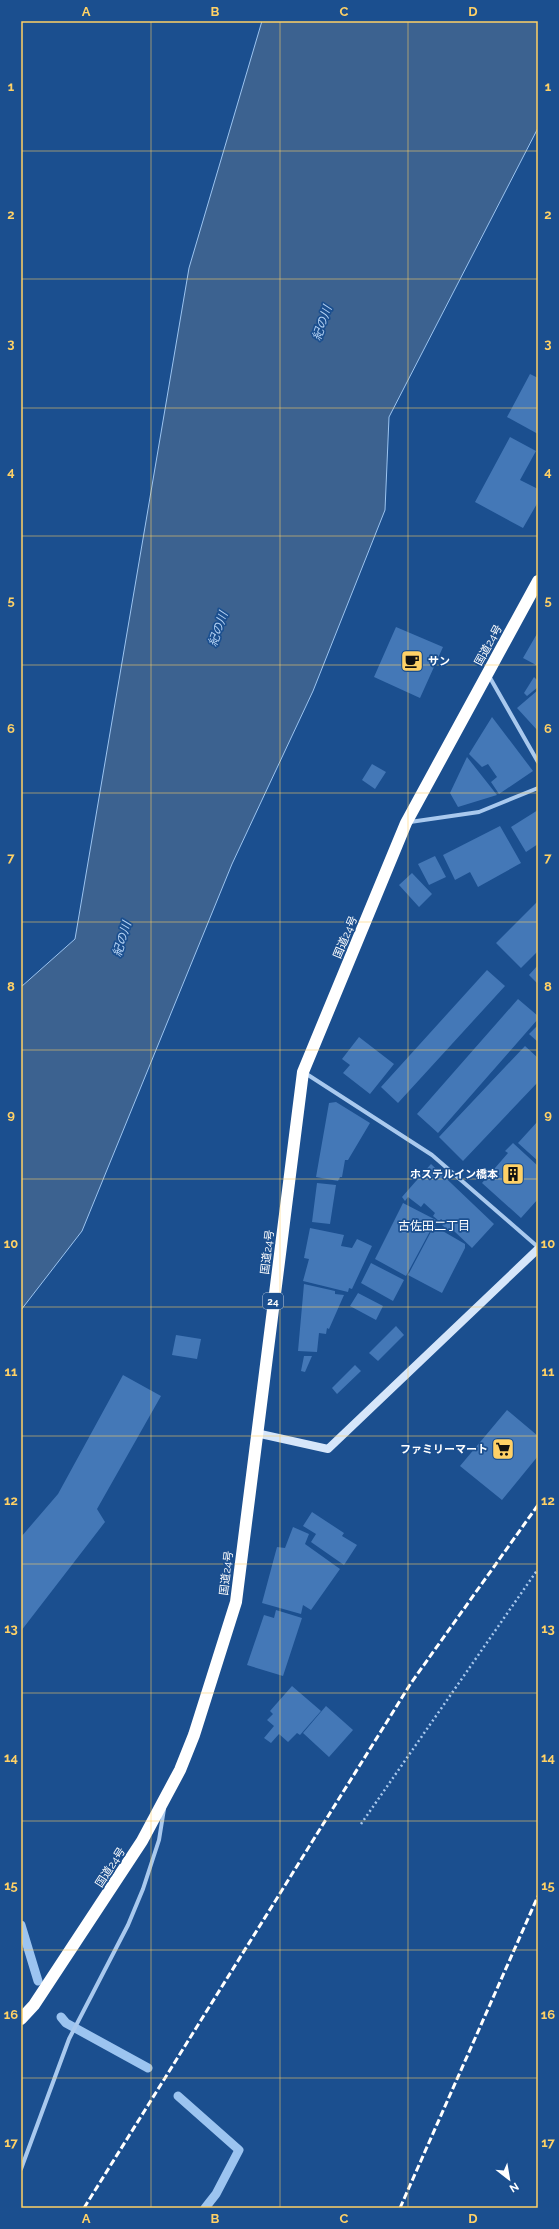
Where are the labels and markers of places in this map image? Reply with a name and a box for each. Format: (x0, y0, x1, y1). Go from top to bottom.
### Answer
cafe icon: サン (399, 648, 425, 674)
place label: サン (428, 655, 450, 668)
building icon: ホステルイン橋本 (500, 1161, 526, 1187)
place label: ホステルイン橋本 (410, 1168, 498, 1181)
supermarket icon: ファミリーマート (490, 1436, 516, 1462)
place label: ファミリーマート (400, 1443, 488, 1456)

